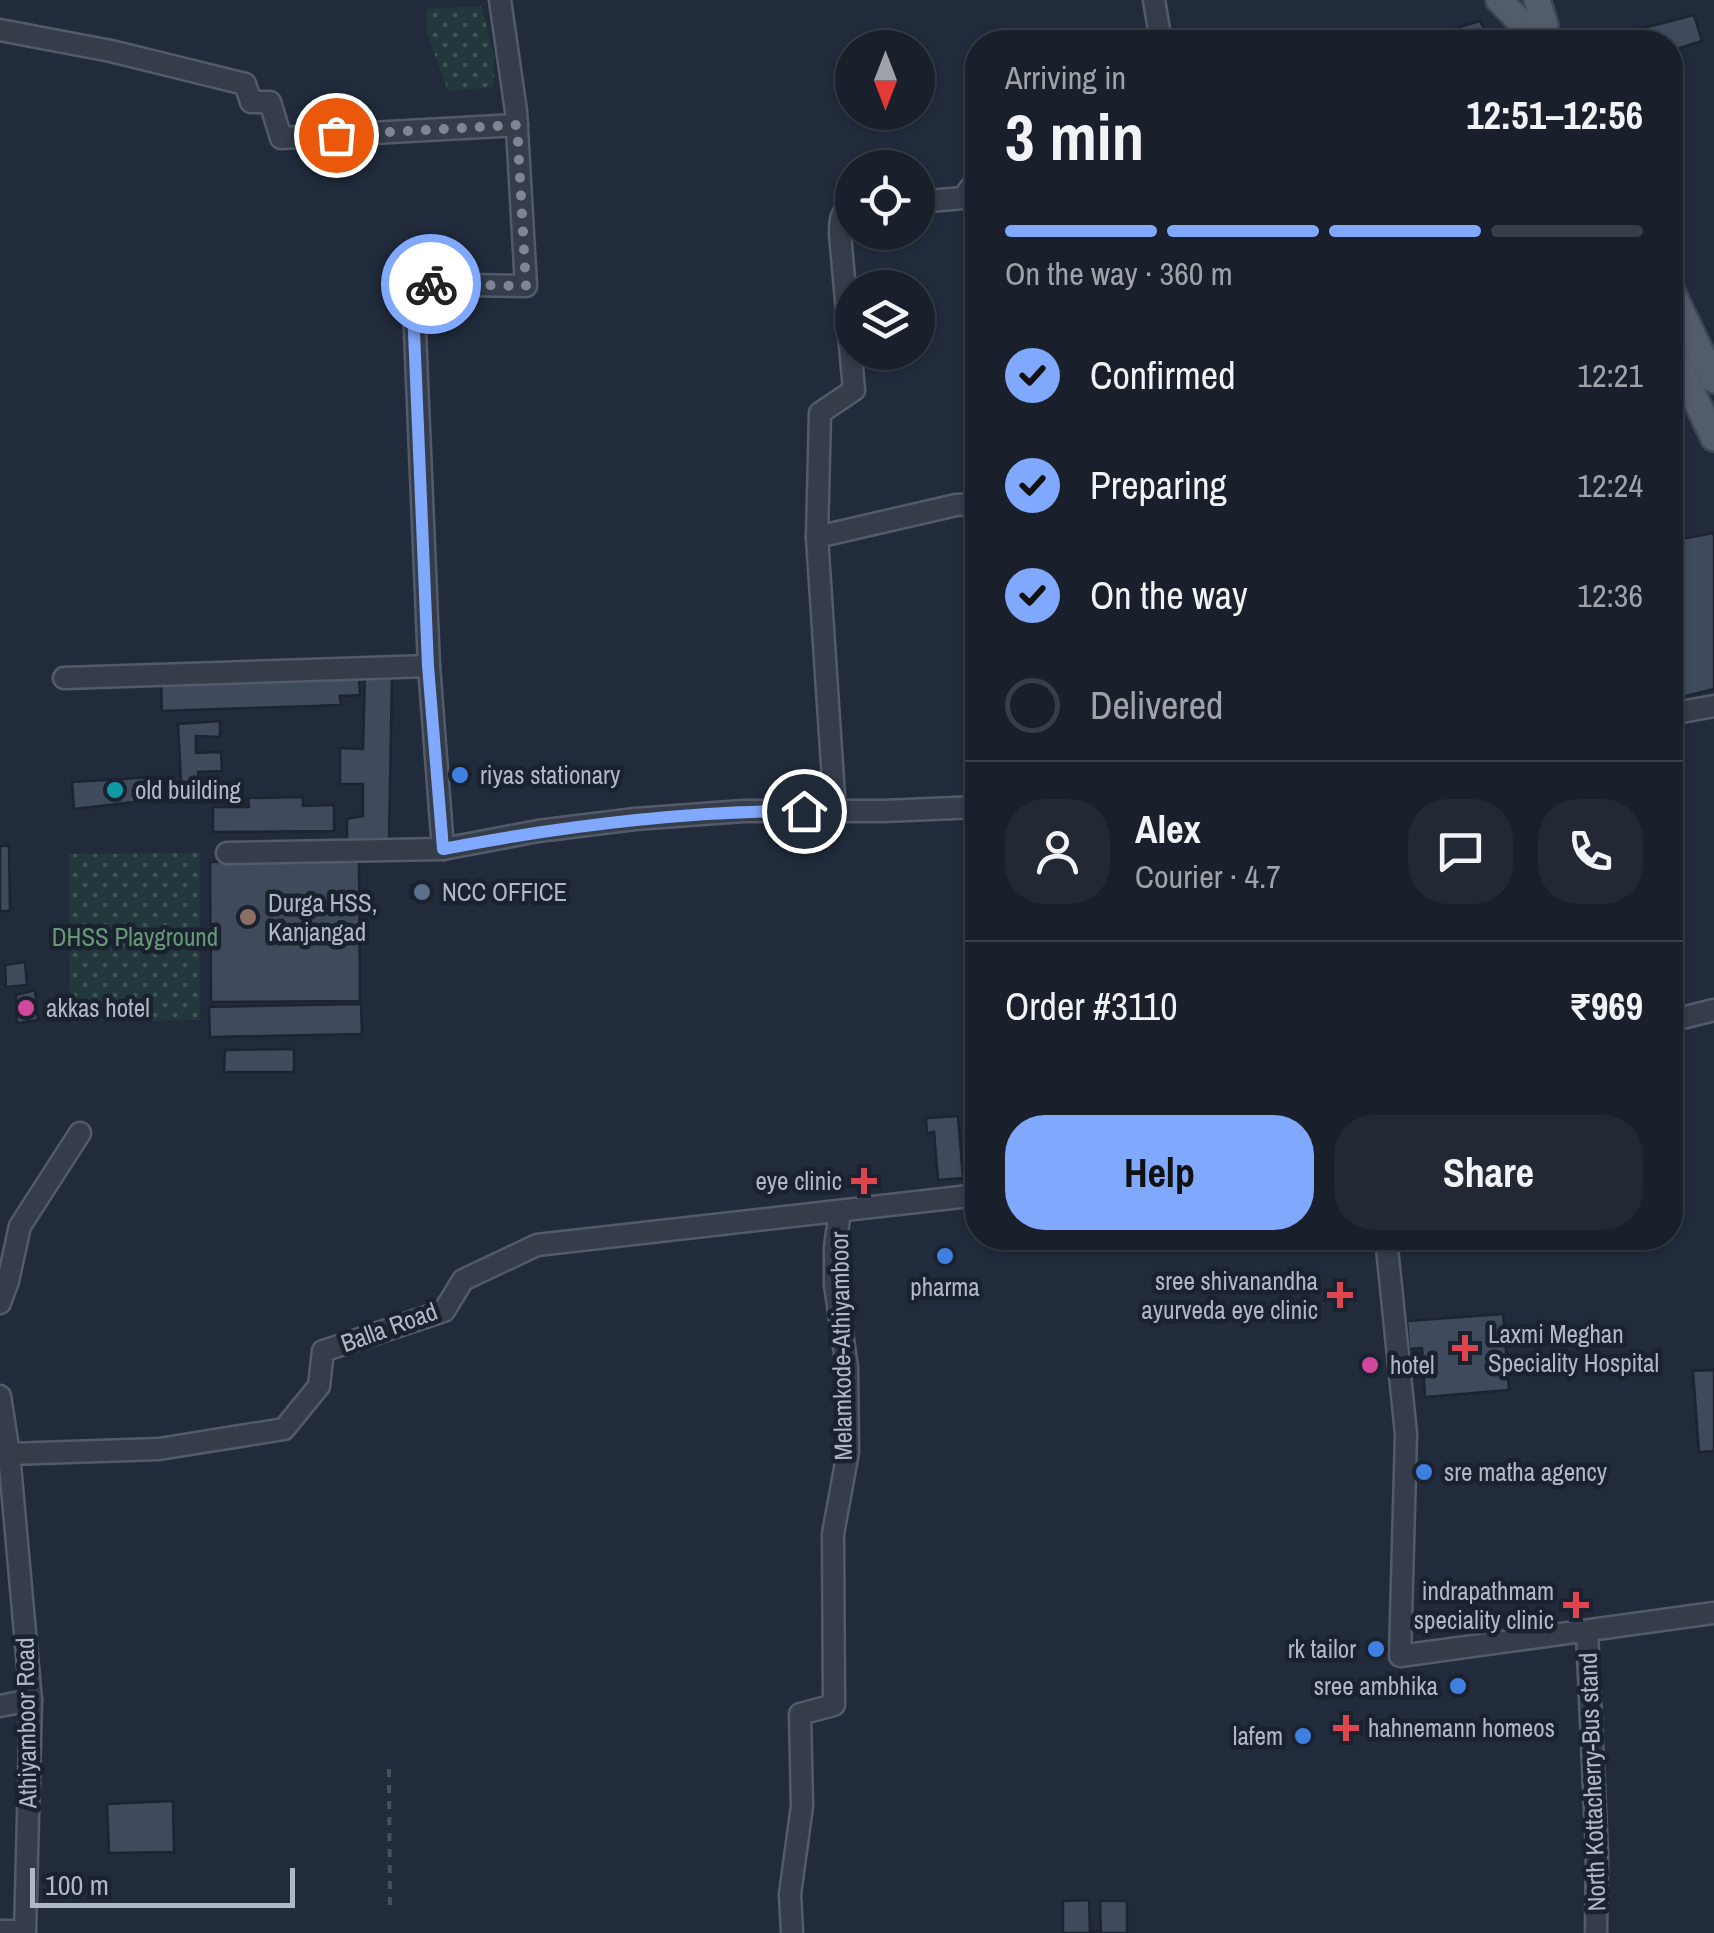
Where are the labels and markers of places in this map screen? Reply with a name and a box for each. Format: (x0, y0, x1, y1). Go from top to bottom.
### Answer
pin (294, 93, 379, 178)
place label: riyas stationary (480, 758, 621, 792)
marker: riyas stationary (449, 764, 471, 786)
pin (762, 769, 847, 854)
place label: old building (135, 773, 242, 807)
marker: old building (104, 779, 126, 801)
place label: NCC OFFICE (442, 875, 567, 909)
marker: NCC OFFICE (411, 881, 433, 903)
place label: Durga HSS, Kanjangad (268, 886, 377, 949)
marker: Durga HSS, Kanjangad (237, 906, 259, 928)
place label: akkas hotel (46, 991, 150, 1025)
marker: akkas hotel (15, 997, 37, 1019)
place label: eye clinic (755, 1164, 842, 1198)
marker: eye clinic (851, 1168, 877, 1194)
marker: pharma (934, 1245, 956, 1267)
place label: sree shivanandha ayurveda eye clinic (1141, 1264, 1319, 1327)
place label: pharma (910, 1270, 980, 1304)
marker: sree shivanandha ayurveda eye clinic (1327, 1282, 1353, 1308)
place label: Laxmi Meghan Speciality Hospital (1488, 1317, 1659, 1380)
marker: Laxmi Meghan Speciality Hospital (1452, 1335, 1478, 1361)
place label: hotel (1390, 1348, 1434, 1382)
marker: hotel (1359, 1354, 1381, 1376)
place label: sre matha agency (1444, 1455, 1608, 1489)
marker: sre matha agency (1413, 1461, 1435, 1483)
place label: indrapathmam speciality clinic (1414, 1574, 1554, 1637)
marker: indrapathmam speciality clinic (1563, 1592, 1589, 1618)
place label: rk tailor (1288, 1632, 1356, 1666)
marker: rk tailor (1365, 1638, 1387, 1660)
place label: sree ambhika (1314, 1669, 1439, 1703)
marker: sree ambhika (1447, 1675, 1469, 1697)
place label: hahnemann homeos (1368, 1711, 1555, 1745)
marker: hahnemann homeos (1333, 1715, 1359, 1741)
place label: lafem (1233, 1719, 1283, 1753)
marker: lafem (1292, 1725, 1314, 1747)

